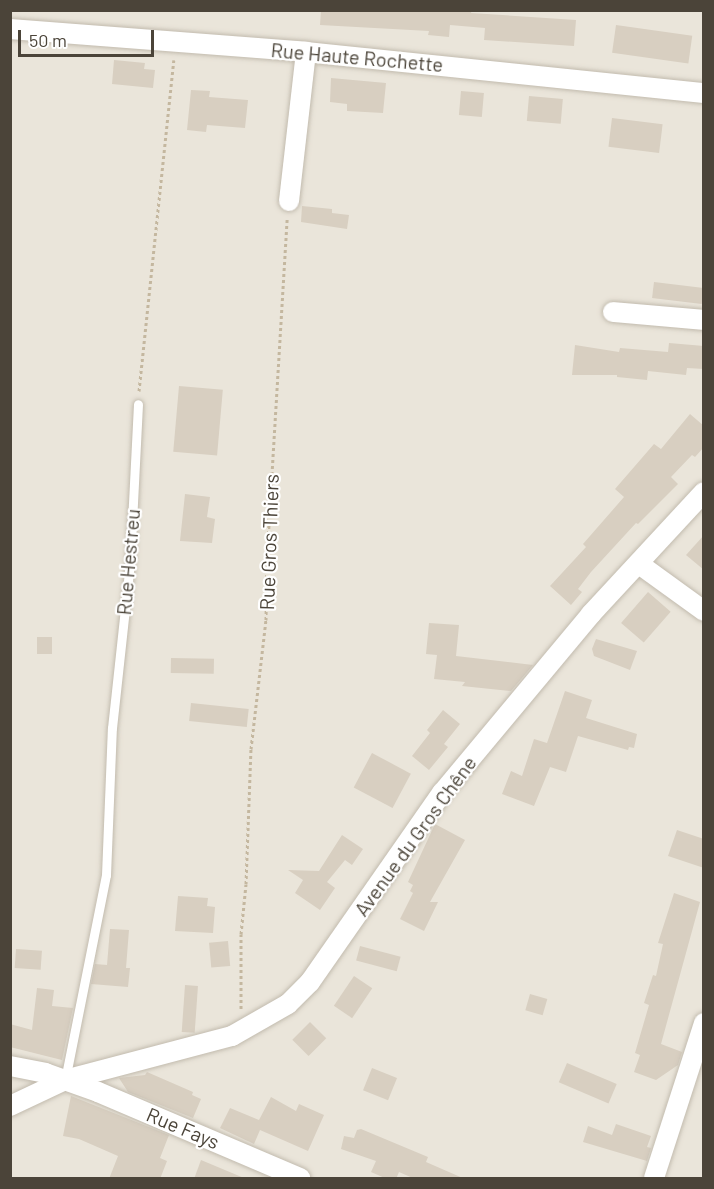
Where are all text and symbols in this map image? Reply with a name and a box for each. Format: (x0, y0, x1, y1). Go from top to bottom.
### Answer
scale bar (21, 18, 158, 56)
text: 50 m (29, 29, 67, 51)
street label: Rue Haute Rochette (270, 38, 444, 76)
street label: Rue Gros Thiers (255, 473, 283, 611)
street label: Rue Hestreu (111, 508, 145, 616)
street label: Avenue du Gros Chêne (349, 751, 481, 921)
street label: Rue Fays (143, 1102, 223, 1154)

